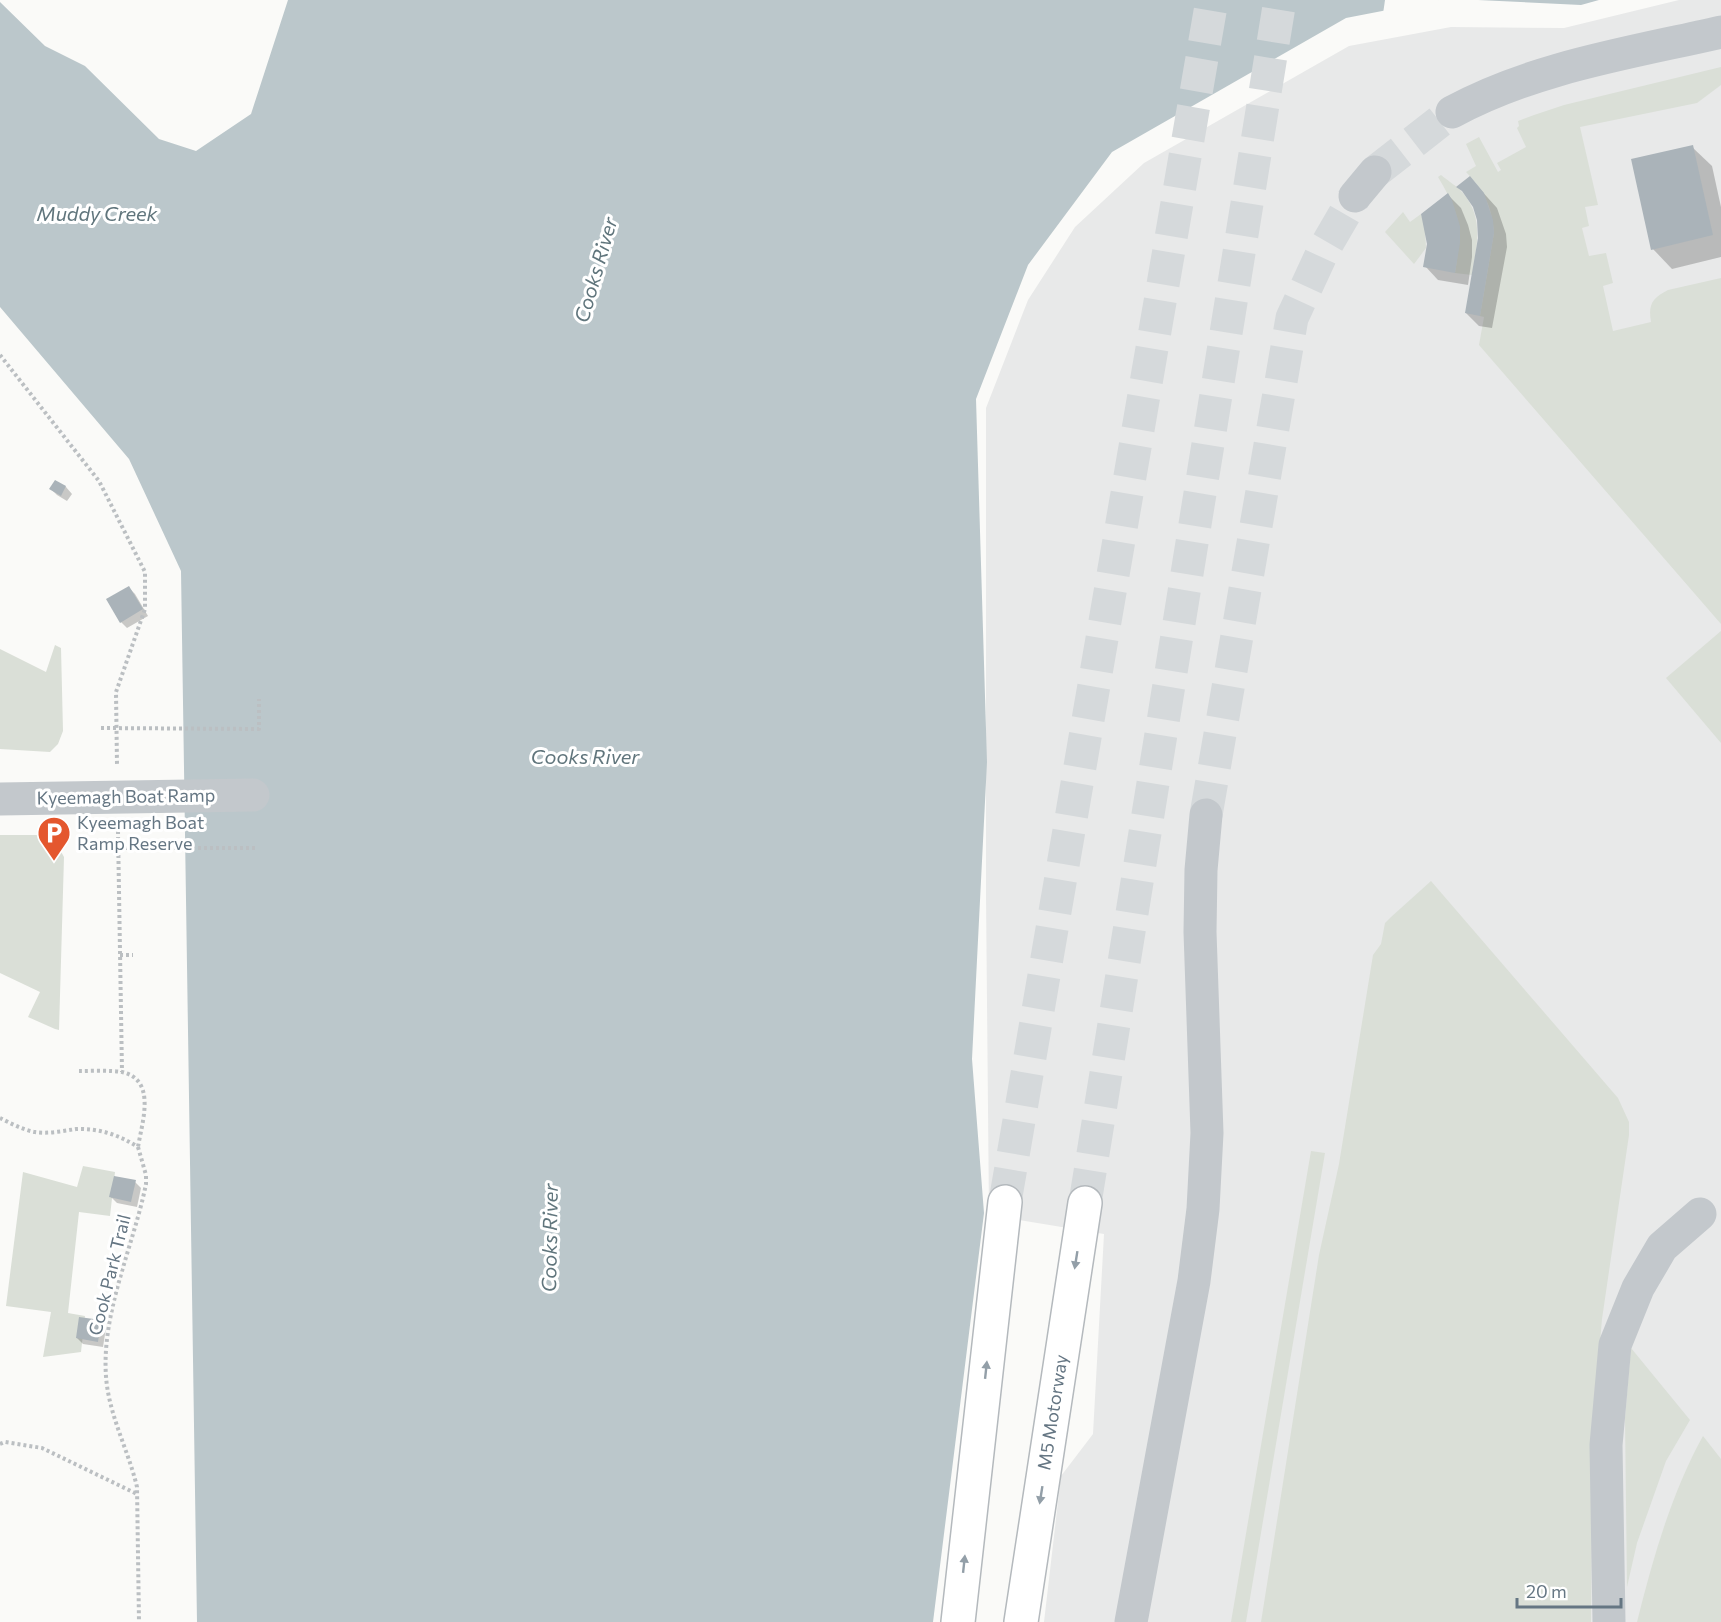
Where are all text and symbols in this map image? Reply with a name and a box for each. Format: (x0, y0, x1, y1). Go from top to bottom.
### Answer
water label: Muddy Creek (37, 201, 159, 225)
water label: Cooks River (569, 213, 622, 325)
water label: Cooks River (531, 744, 640, 768)
street label: Kyeemagh Boat Ramp (37, 783, 215, 809)
place label: Kyeemagh Boat Ramp Reserve (77, 811, 204, 854)
parking icon: Kyeemagh Boat Ramp Reserve (36, 815, 72, 862)
water label: Cooks River (536, 1183, 562, 1292)
street label: Cook Park Trail (83, 1212, 135, 1337)
one-way arrow (1072, 1251, 1081, 1270)
street label: M5 Motorway (1032, 1353, 1072, 1472)
one-way arrow (982, 1361, 991, 1380)
one-way arrow (1036, 1485, 1045, 1504)
one-way arrow (960, 1554, 969, 1573)
scale bar (1517, 1571, 1620, 1609)
text: 20 m (1526, 1580, 1567, 1602)

